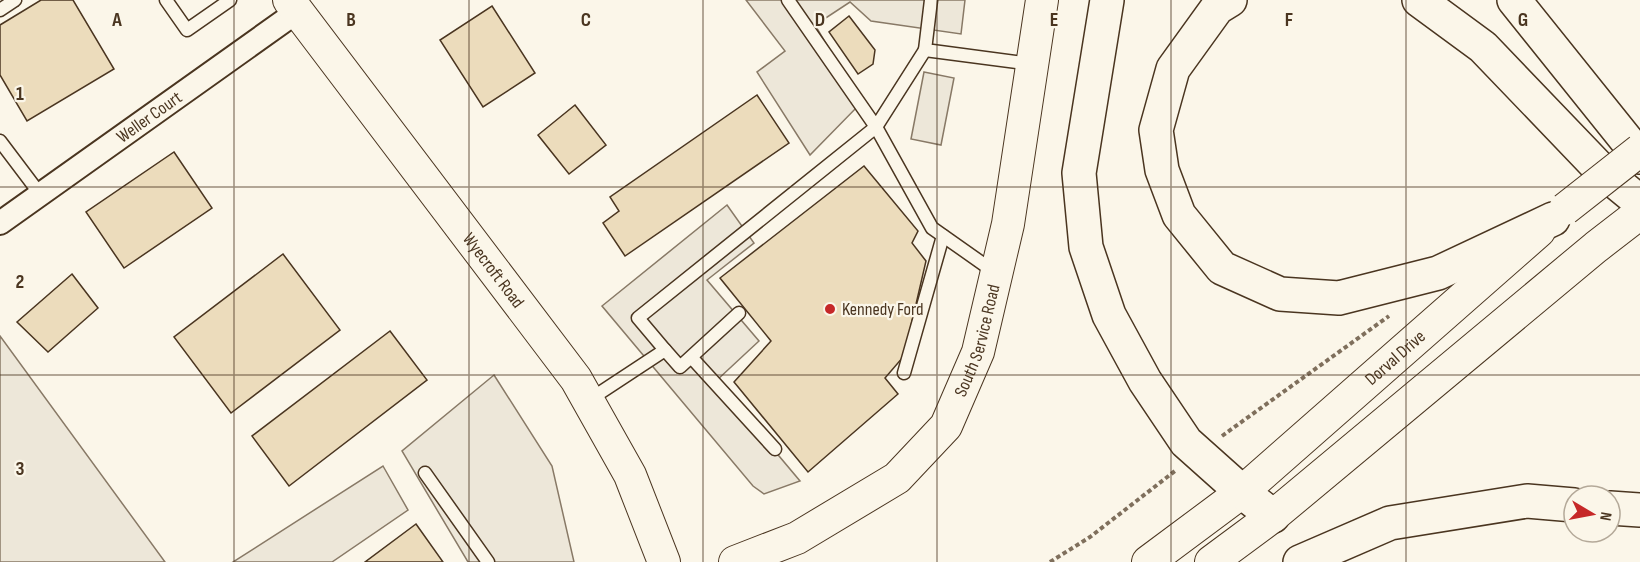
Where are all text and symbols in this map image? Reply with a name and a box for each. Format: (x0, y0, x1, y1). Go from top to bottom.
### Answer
text: A (111, 8, 122, 32)
text: B (346, 8, 356, 32)
text: C (581, 8, 591, 32)
text: D (815, 8, 825, 32)
text: E (1050, 8, 1058, 32)
text: F (1285, 8, 1293, 32)
text: G (1518, 8, 1528, 32)
text: 1 (16, 82, 24, 106)
street label: Weller Court (113, 87, 187, 148)
street label: Wyecroft Road (458, 229, 528, 312)
text: 2 (16, 270, 24, 294)
street label: South Service Road (950, 282, 1004, 400)
place label: Kennedy Ford (842, 299, 923, 320)
marker: Kennedy Ford (823, 302, 837, 316)
street label: Dorval Drive (1361, 326, 1430, 390)
text: 3 (16, 457, 25, 481)
north arrow (1562, 484, 1622, 544)
text: N (1595, 510, 1615, 522)

